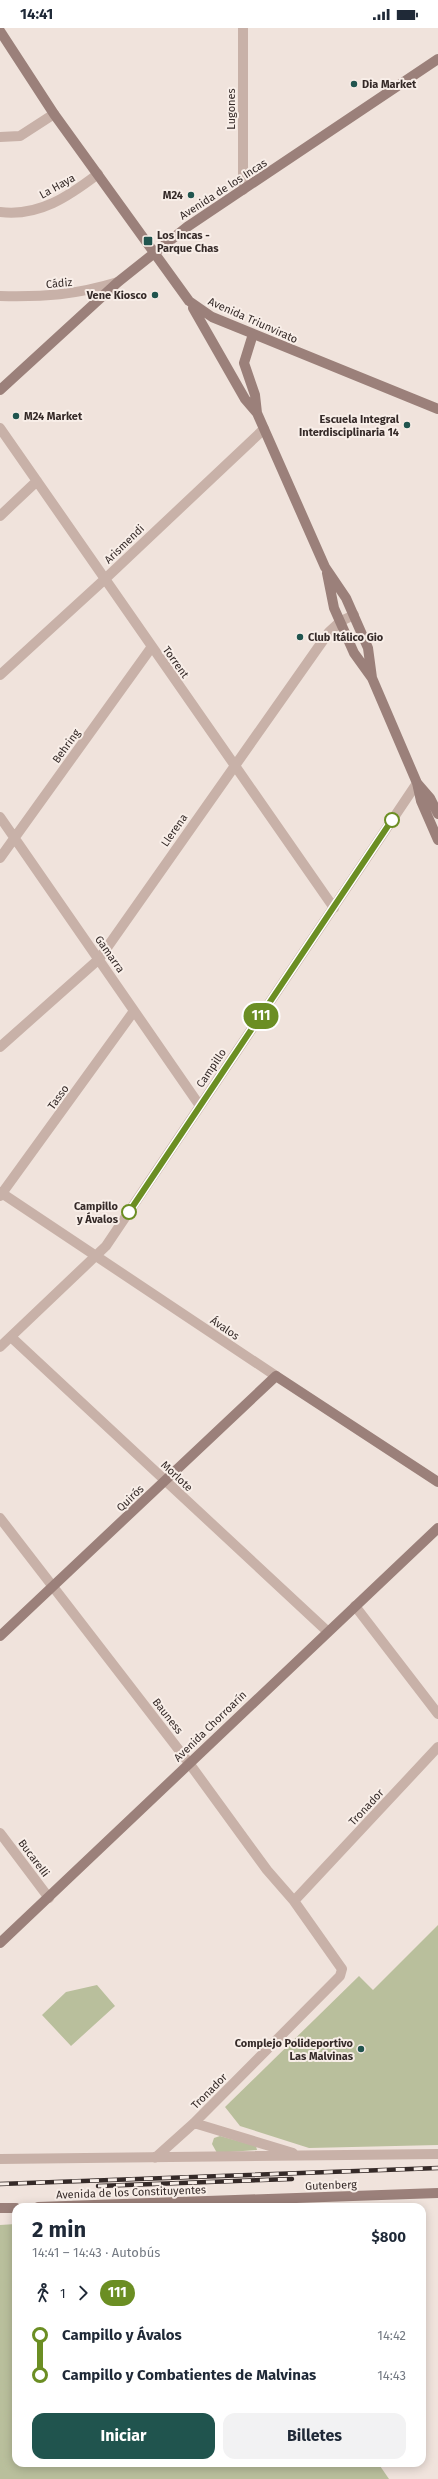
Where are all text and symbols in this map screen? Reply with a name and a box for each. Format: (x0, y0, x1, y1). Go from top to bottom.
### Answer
text: 14:41 (20, 5, 53, 23)
place label: Dia Market (362, 78, 417, 91)
marker: Dia Market (349, 79, 359, 89)
street label: Lugones (225, 88, 238, 130)
street label: Avenida de los Incas (177, 156, 269, 223)
street label: La Haya (37, 171, 77, 202)
place label: M24 (163, 189, 183, 202)
marker: M24 (186, 190, 196, 200)
place label: Los Incas - Parque Chas (157, 229, 219, 255)
marker: Los Incas - Parque Chas (142, 235, 154, 247)
street label: Cádiz (45, 276, 73, 291)
place label: Vene Kiosco (86, 289, 148, 302)
marker: Vene Kiosco (150, 290, 160, 300)
street label: Avenida Triunvirato (206, 295, 300, 346)
place label: M24 Market (24, 410, 83, 423)
marker: M24 Market (11, 411, 21, 421)
place label: Escuela Integral Interdisciplinaria 14 (299, 413, 400, 439)
marker: Escuela Integral Interdisciplinaria 14 (402, 420, 412, 430)
street label: Arismendi (102, 522, 147, 567)
place label: Club Itálico Gio (308, 631, 384, 644)
marker: Club Itálico Gio (295, 632, 305, 642)
street label: Torrent (160, 644, 191, 681)
street label: Behring (50, 727, 83, 766)
street label: Llerena (159, 811, 190, 849)
unlabelled marker (384, 812, 400, 828)
street label: Gamarra (92, 933, 127, 975)
line badge: 111 (238, 1003, 284, 1029)
text: 111 (252, 1007, 270, 1024)
street label: Campillo (194, 1046, 229, 1090)
street label: Tasso (45, 1082, 72, 1112)
place label: Campillo y Ávalos (74, 1200, 119, 1226)
marker: Campillo y Ávalos (121, 1204, 137, 1220)
street label: Ávalos (208, 1313, 242, 1343)
street label: Morlote (158, 1458, 195, 1494)
street label: Quirós (114, 1482, 147, 1514)
street label: Avenida Chorroarín (171, 1688, 249, 1764)
street label: Bauness (150, 1696, 186, 1737)
street label: Tronador (346, 1786, 387, 1828)
street label: Bucarelli (15, 1837, 52, 1880)
place label: Complejo Polideportivo Las Malvinas (235, 2037, 354, 2063)
marker: Complejo Polideportivo Las Malvinas (356, 2044, 366, 2054)
street label: Tronador (189, 2070, 231, 2112)
street label: Gutenberg (305, 2178, 357, 2193)
street label: Avenida de los Constituyentes (56, 2183, 206, 2202)
text: 2 min (32, 2216, 86, 2243)
text: $800 (371, 2228, 406, 2246)
text: 14:41 – 14:43 · Autobús (32, 2245, 160, 2260)
icon: walk (32, 2282, 54, 2304)
icon: forward (72, 2282, 94, 2304)
text: 111 (108, 2284, 127, 2301)
text: 1 (60, 2286, 66, 2301)
text: Campillo y Ávalos (62, 2326, 182, 2344)
text: 14:42 (377, 2328, 406, 2343)
text: Campillo y Combatientes de Malvinas (62, 2366, 316, 2384)
text: 14:43 (377, 2368, 406, 2383)
button: Iniciar (32, 2413, 215, 2459)
button: Billetes (223, 2413, 406, 2459)

